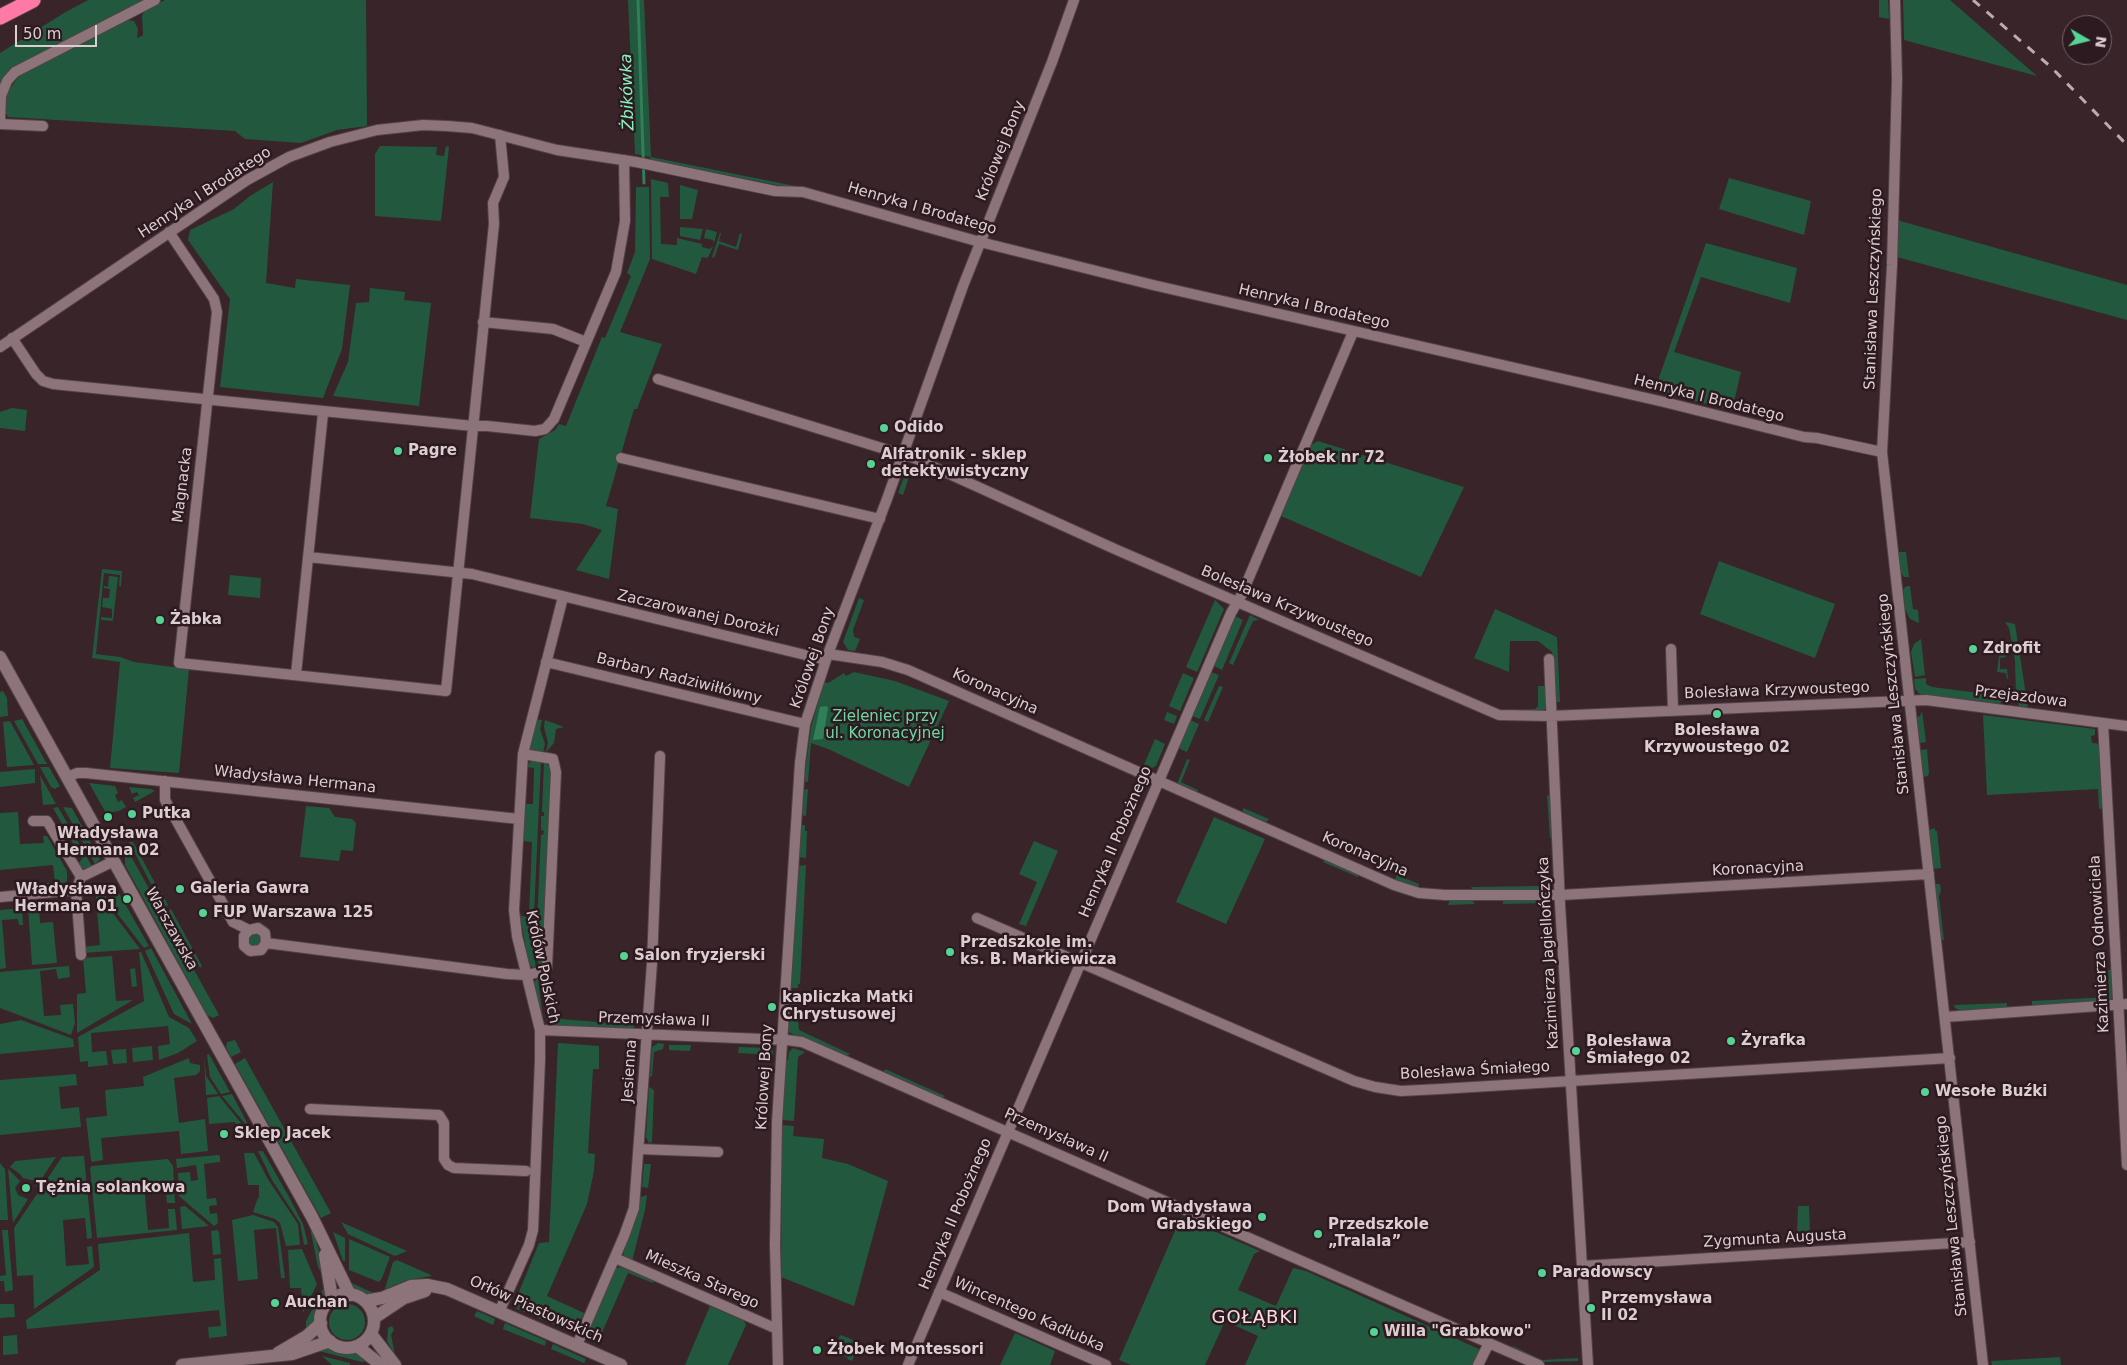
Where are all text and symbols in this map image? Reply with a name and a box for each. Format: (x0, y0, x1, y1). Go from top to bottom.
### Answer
scale bar (18, 15, 100, 47)
north arrow (2062, 15, 2112, 65)
text: 50 m (23, 25, 61, 43)
text: N (2092, 35, 2110, 49)
water label: Żbikówka (617, 53, 639, 131)
street label: Królowej Bony (973, 98, 1029, 204)
street label: Henryka I Brodatego (135, 143, 275, 243)
street label: Henryka I Brodatego (845, 179, 999, 239)
street label: Stanisława Leszczyńskiego (1861, 188, 1887, 390)
street label: Henryka I Brodatego (1237, 281, 1391, 333)
street label: Henryka I Brodatego (1632, 372, 1786, 426)
place label: Odido (894, 419, 944, 437)
marker: Odido (878, 422, 890, 434)
place label: Pagre (408, 442, 457, 460)
marker: Pagre (392, 445, 404, 457)
street label: Magnacka (169, 446, 197, 524)
place label: Alfatronik - sklep detektywistyczny (881, 446, 1029, 481)
place label: Żłobek nr 72 (1278, 449, 1385, 467)
marker: Żłobek nr 72 (1262, 452, 1274, 464)
marker: Alfatronik - sklep detektywistyczny (865, 458, 877, 470)
street label: Bolesława Krzywoustego (1198, 562, 1376, 652)
street label: Zaczarowanej Dorożki (615, 587, 781, 641)
street label: Stanisława Leszczyńskiego (1874, 593, 1914, 795)
street label: Królowej Bony (787, 605, 839, 711)
place label: Żabka (170, 611, 222, 629)
marker: Żabka (154, 614, 166, 626)
place label: Zdrofit (1983, 640, 2041, 658)
marker: Zdrofit (1967, 643, 1979, 655)
street label: Barbary Radziwiłłówny (594, 650, 764, 708)
street label: Koronacyjna (949, 665, 1041, 719)
street label: Bolesława Krzywoustego (1684, 679, 1870, 703)
street label: Przejazdowa (1974, 682, 2068, 712)
park label: Zieleniec przy ul. Koronacyjnej (825, 708, 945, 743)
marker: Bolesława Krzywoustego 02 (1711, 708, 1723, 720)
place label: Bolesława Krzywoustego 02 (1644, 722, 1790, 757)
street label: Władysława Hermana (213, 763, 377, 797)
street label: Henryka II Pobożnego (1076, 764, 1156, 920)
place label: Putka (142, 805, 191, 823)
marker: Putka (126, 808, 138, 820)
marker: Władysława Hermana 02 (102, 811, 114, 823)
place label: Władysława Hermana 02 (57, 825, 159, 860)
street label: Koronacyjna (1319, 829, 1411, 881)
street label: Kazimierza Odnowiciela (2086, 855, 2114, 1033)
street label: Kazimierza Jagiellończyka (1535, 856, 1563, 1050)
street label: Koronacyjna (1712, 858, 1804, 880)
place label: Galeria Gawra (190, 880, 309, 898)
place label: Władysława Hermana 01 (14, 881, 117, 916)
marker: Galeria Gawra (174, 883, 186, 895)
street label: Warszawska (141, 884, 201, 974)
marker: Władysława Hermana 01 (121, 893, 133, 905)
place label: FUP Warszawa 125 (213, 904, 373, 922)
marker: FUP Warszawa 125 (197, 907, 209, 919)
street label: Królów Polskich (521, 909, 563, 1025)
place label: Przedszkole im. ks. B. Markiewicza (960, 934, 1117, 969)
marker: Przedszkole im. ks. B. Markiewicza (944, 946, 956, 958)
place label: Salon fryzjerski (634, 947, 765, 965)
marker: Salon fryzjerski (618, 950, 630, 962)
place label: kapliczka Matki Chrystusowej (782, 989, 913, 1024)
marker: kapliczka Matki Chrystusowej (766, 1001, 778, 1013)
street label: Przemysława II (598, 1009, 710, 1031)
street label: Królowej Bony (753, 1023, 777, 1131)
place label: Żyrafka (1741, 1032, 1806, 1050)
place label: Bolesława Śmiałego 02 (1586, 1033, 1691, 1068)
marker: Żyrafka (1725, 1035, 1737, 1047)
street label: Jesienna (619, 1039, 641, 1103)
marker: Bolesława Śmiałego 02 (1570, 1045, 1582, 1057)
street label: Bolesława Śmiałego (1400, 1058, 1550, 1084)
place label: Wesołe Buźki (1935, 1083, 2047, 1101)
marker: Wesołe Buźki (1919, 1086, 1931, 1098)
street label: Przemysława II (1001, 1105, 1111, 1167)
street label: Stanisława Leszczyńskiego (1932, 1115, 1972, 1317)
place label: Sklep Jacek (234, 1125, 331, 1143)
marker: Sklep Jacek (218, 1128, 230, 1140)
street label: Henryka II Pobożnego (916, 1136, 996, 1292)
place label: Tężnia solankowa (36, 1179, 185, 1197)
marker: Tężnia solankowa (20, 1182, 32, 1194)
place label: Dom Władysława Grabskiego (1107, 1199, 1252, 1234)
marker: Dom Władysława Grabskiego (1256, 1211, 1268, 1223)
place label: Przedszkole „Tralala” (1328, 1216, 1429, 1251)
street label: Zygmunta Augusta (1703, 1226, 1847, 1252)
marker: Przedszkole „Tralala” (1312, 1228, 1324, 1240)
street label: Mieszka Starego (642, 1247, 762, 1313)
place label: Paradowscy (1552, 1264, 1653, 1282)
marker: Paradowscy (1536, 1267, 1548, 1279)
street label: Orłów Piastowskich (467, 1272, 605, 1348)
street label: Wincentego Kadłubka (951, 1274, 1107, 1356)
place label: Przemysława II 02 (1601, 1290, 1712, 1325)
place label: Auchan (285, 1294, 348, 1312)
marker: Auchan (269, 1297, 281, 1309)
marker: Przemysława II 02 (1585, 1302, 1597, 1314)
district label: GOŁĄBKI (1211, 1307, 1299, 1329)
place label: Willa "Grabkowo" (1384, 1323, 1532, 1341)
marker: Willa "Grabkowo" (1368, 1326, 1380, 1338)
place label: Żłobek Montessori (827, 1341, 984, 1359)
marker: Żłobek Montessori (811, 1344, 823, 1356)

